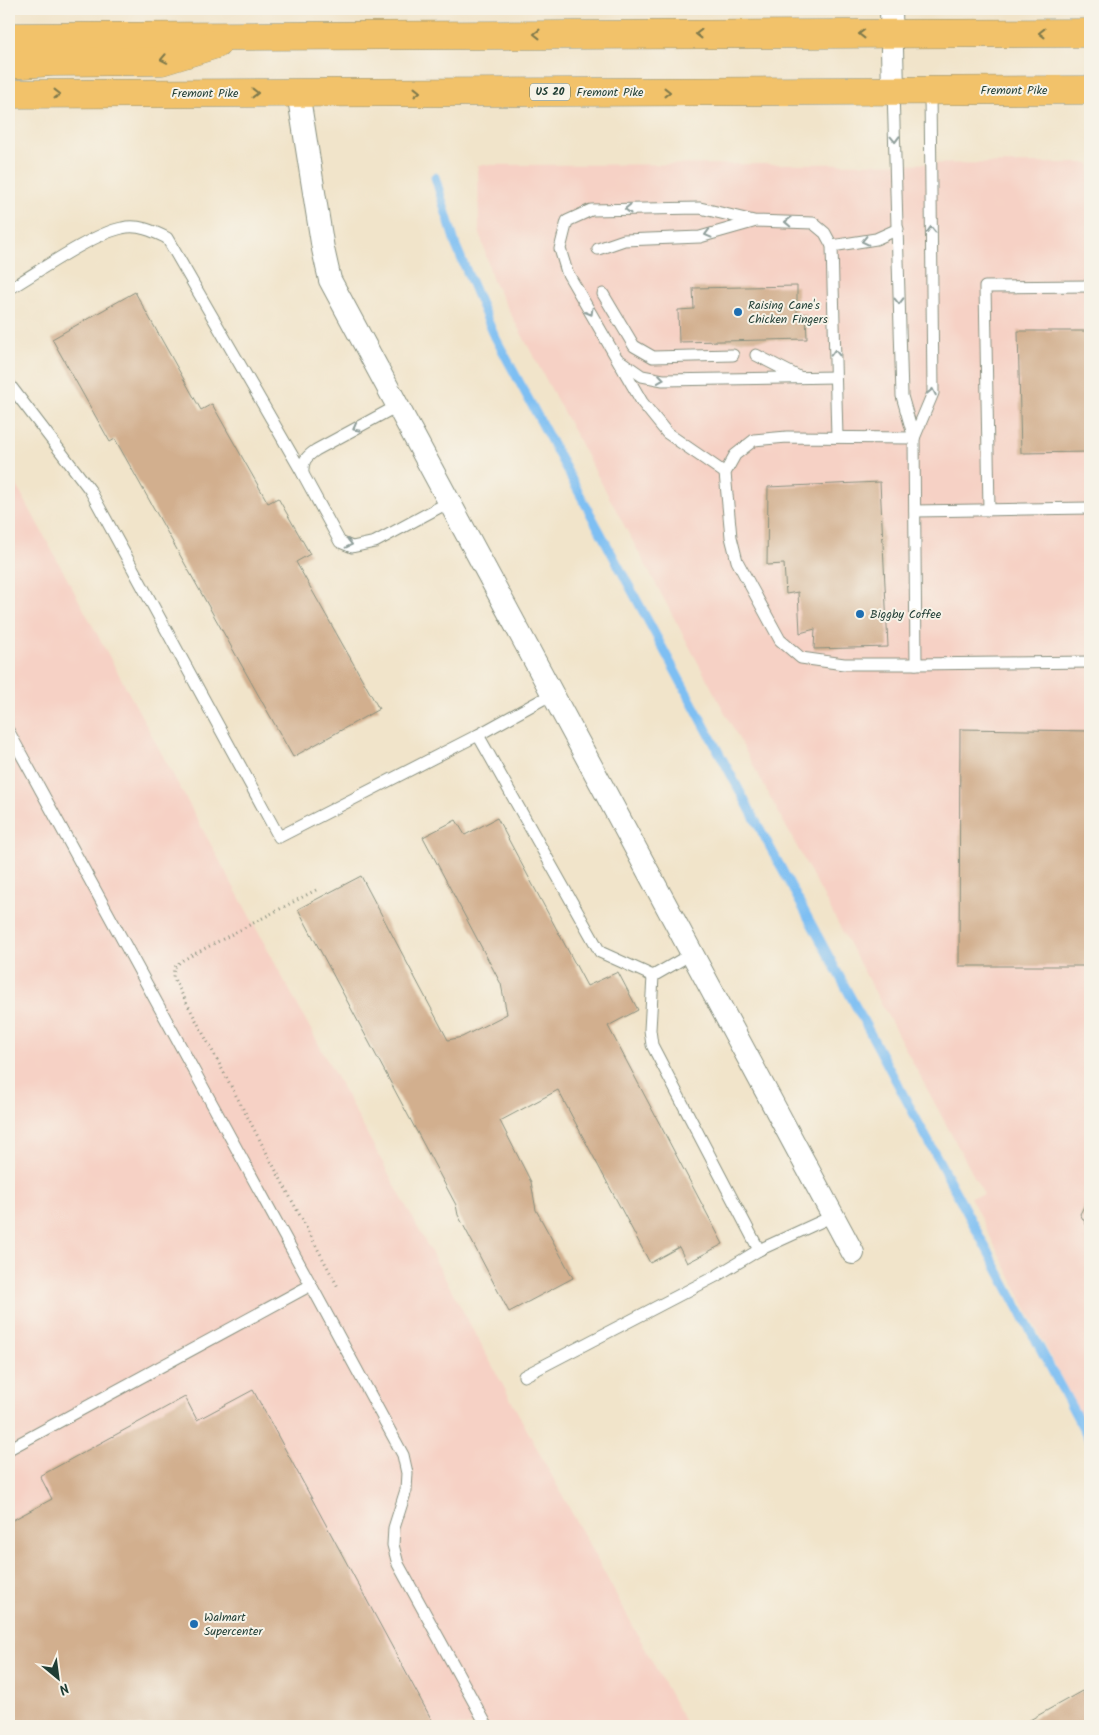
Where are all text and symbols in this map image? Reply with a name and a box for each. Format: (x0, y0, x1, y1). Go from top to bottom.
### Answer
one-way arrow (1037, 28, 1045, 38)
one-way arrow (532, 29, 540, 39)
one-way arrow (695, 29, 702, 39)
one-way arrow (857, 29, 865, 39)
one-way arrow (160, 54, 169, 64)
street label: Fremont Pike (981, 81, 1048, 100)
street label: Fremont Pike (577, 83, 644, 102)
street label: Fremont Pike (172, 84, 239, 103)
road number: US 20 (530, 84, 570, 100)
one-way arrow (664, 86, 672, 97)
one-way arrow (414, 87, 422, 97)
one-way arrow (252, 88, 259, 98)
one-way arrow (54, 89, 62, 99)
one-way arrow (889, 135, 900, 143)
one-way arrow (623, 204, 631, 214)
one-way arrow (784, 217, 792, 228)
one-way arrow (926, 226, 936, 234)
one-way arrow (704, 229, 712, 239)
one-way arrow (861, 235, 870, 246)
place label: Raising Cane's Chicken Fingers (748, 296, 828, 329)
one-way arrow (894, 297, 905, 305)
marker: Raising Cane's Chicken Fingers (732, 306, 744, 318)
one-way arrow (584, 307, 594, 316)
one-way arrow (829, 349, 840, 357)
one-way arrow (657, 373, 665, 384)
one-way arrow (926, 388, 936, 397)
one-way arrow (353, 422, 362, 432)
one-way arrow (345, 538, 354, 549)
place label: Biggby Coffee (870, 605, 942, 624)
marker: Biggby Coffee (854, 608, 866, 620)
place label: Walmart Supercenter (204, 1608, 263, 1641)
marker: Walmart Supercenter (188, 1618, 200, 1630)
north arrow (32, 1652, 82, 1702)
text: N (54, 1677, 73, 1700)

